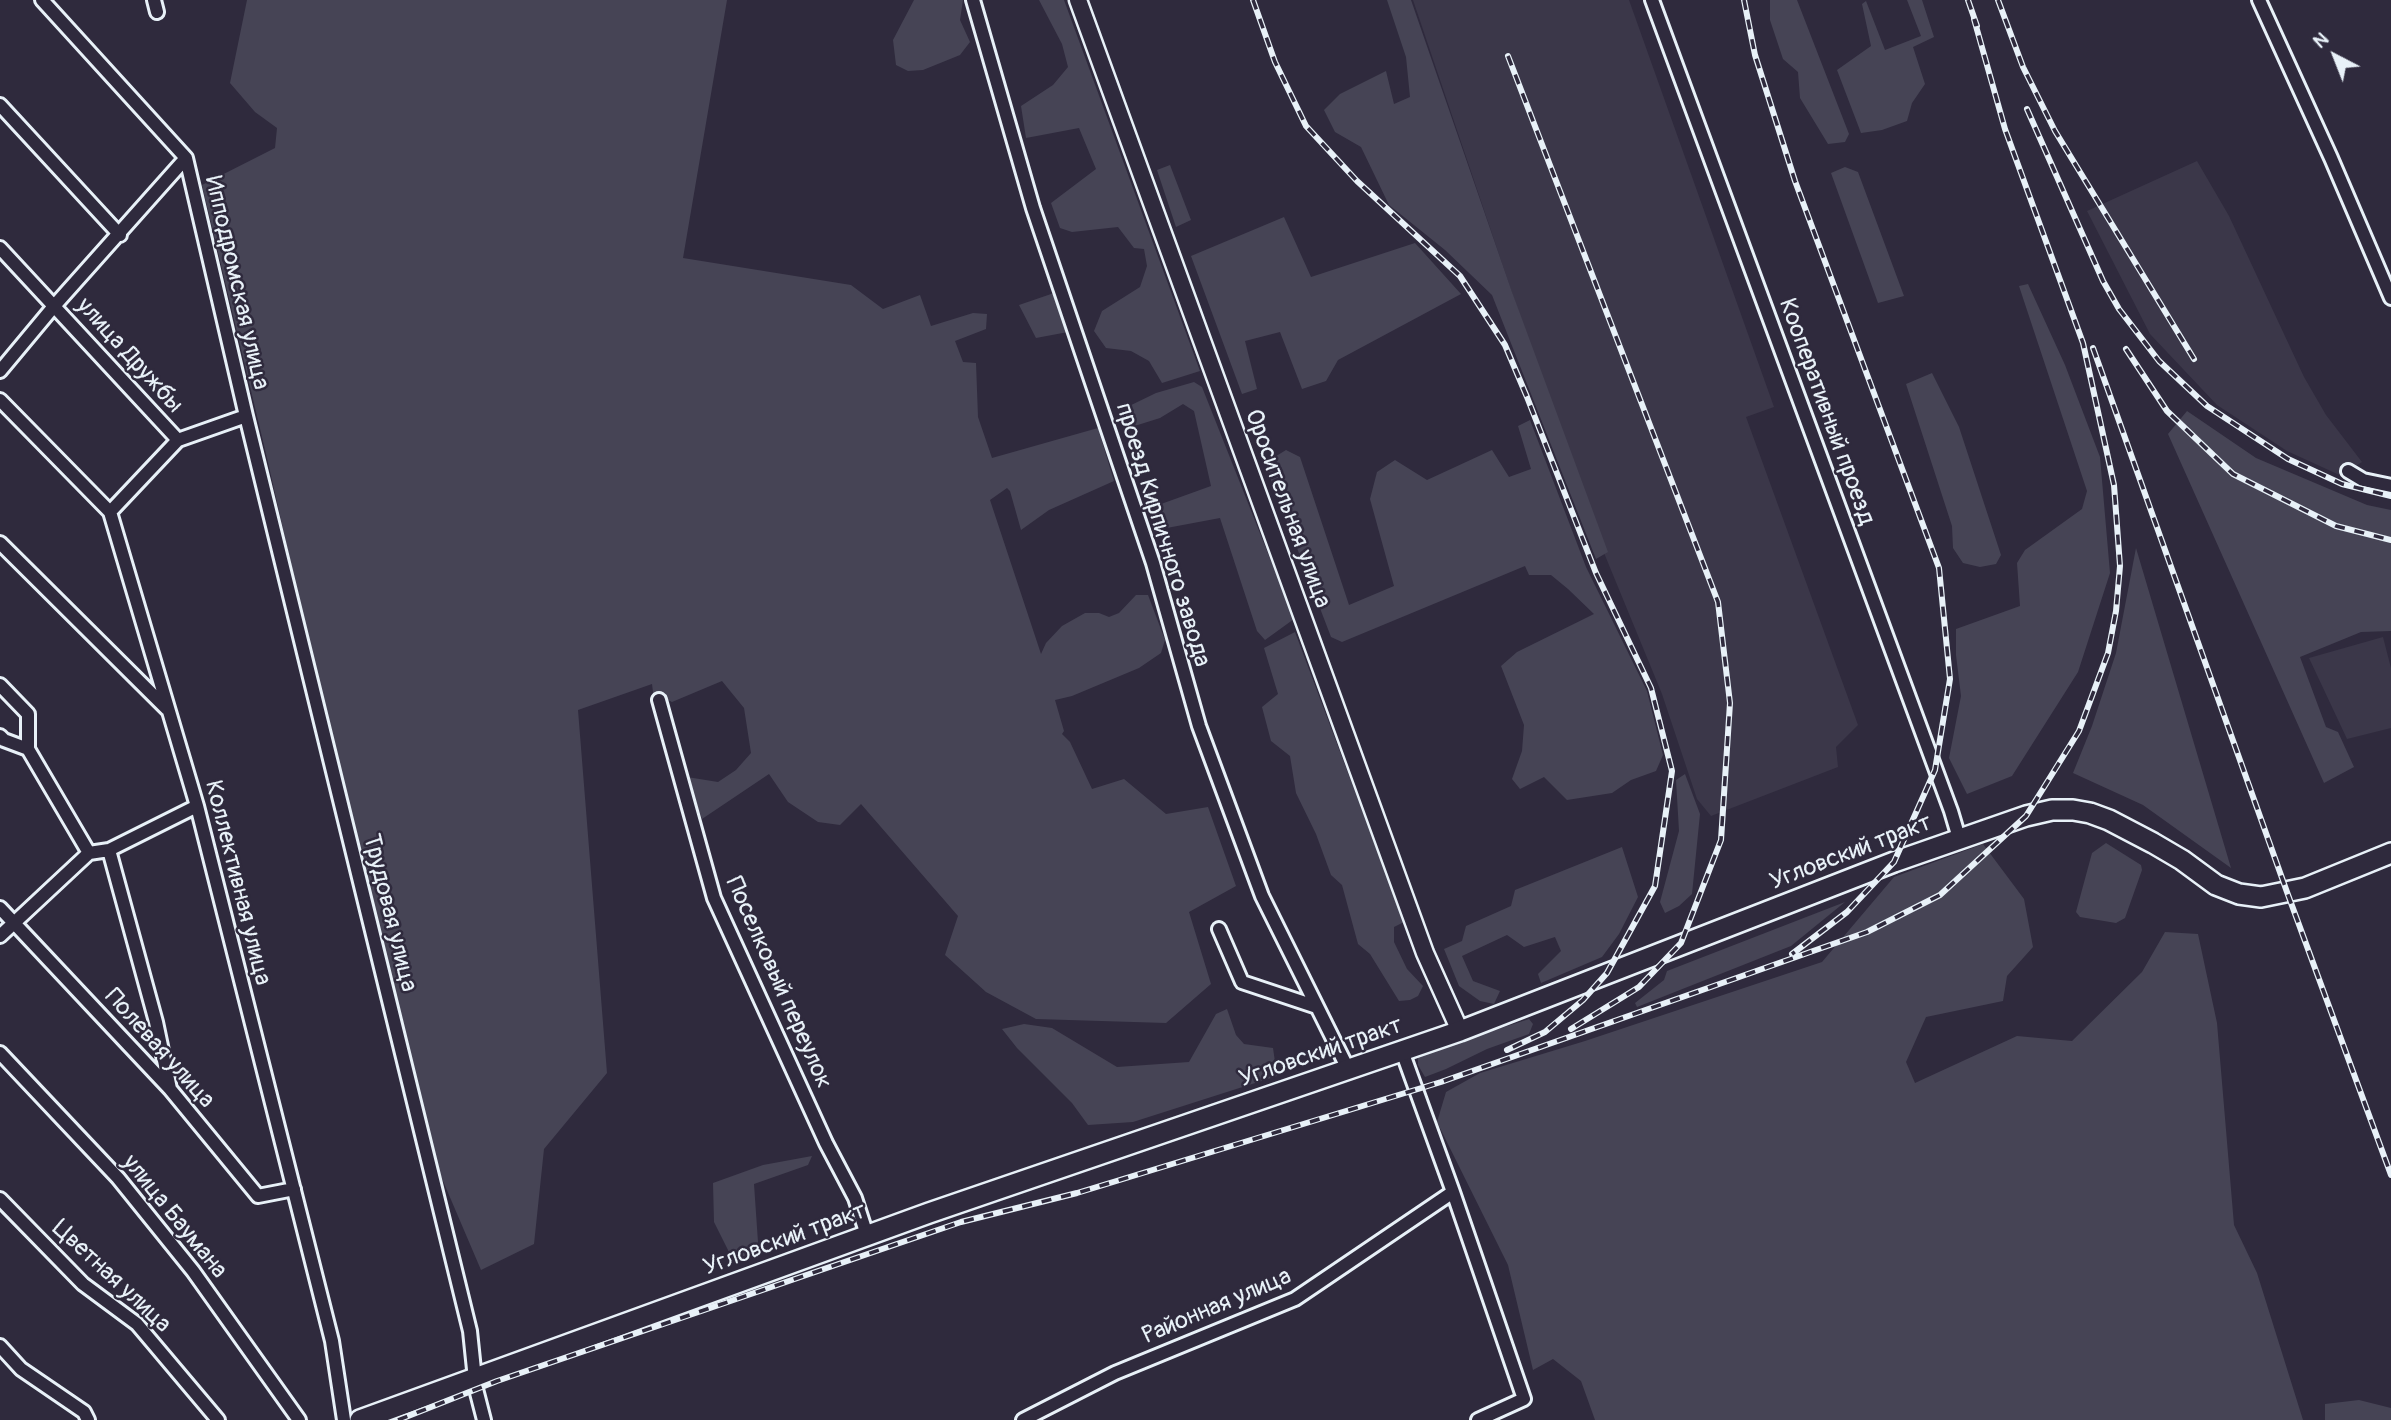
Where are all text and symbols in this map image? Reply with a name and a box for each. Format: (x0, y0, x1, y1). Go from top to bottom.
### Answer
north arrow (2300, 21, 2370, 91)
text: N (2308, 27, 2334, 54)
street label: Ипподромская улица (197, 173, 275, 393)
street label: улица Дружбы (70, 292, 188, 420)
street label: Кооперативный проезд (1772, 295, 1880, 529)
street label: проезд Кирпичного завода (1108, 400, 1216, 670)
street label: Оросительная улица (1238, 406, 1336, 612)
street label: Коллективная улица (198, 778, 276, 988)
street label: Угловский тракт (1766, 809, 1936, 897)
street label: Трудовая улица (356, 831, 422, 995)
street label: Поселковый переулок (718, 873, 838, 1093)
street label: Полевая улица (98, 983, 220, 1115)
street label: Угловский тракт (1236, 1012, 1406, 1094)
street label: улица Баумана (115, 1149, 233, 1285)
street label: Угловский тракт (700, 1197, 870, 1283)
street label: Цветная улица (46, 1215, 176, 1339)
street label: Районная улица (1138, 1263, 1296, 1351)

